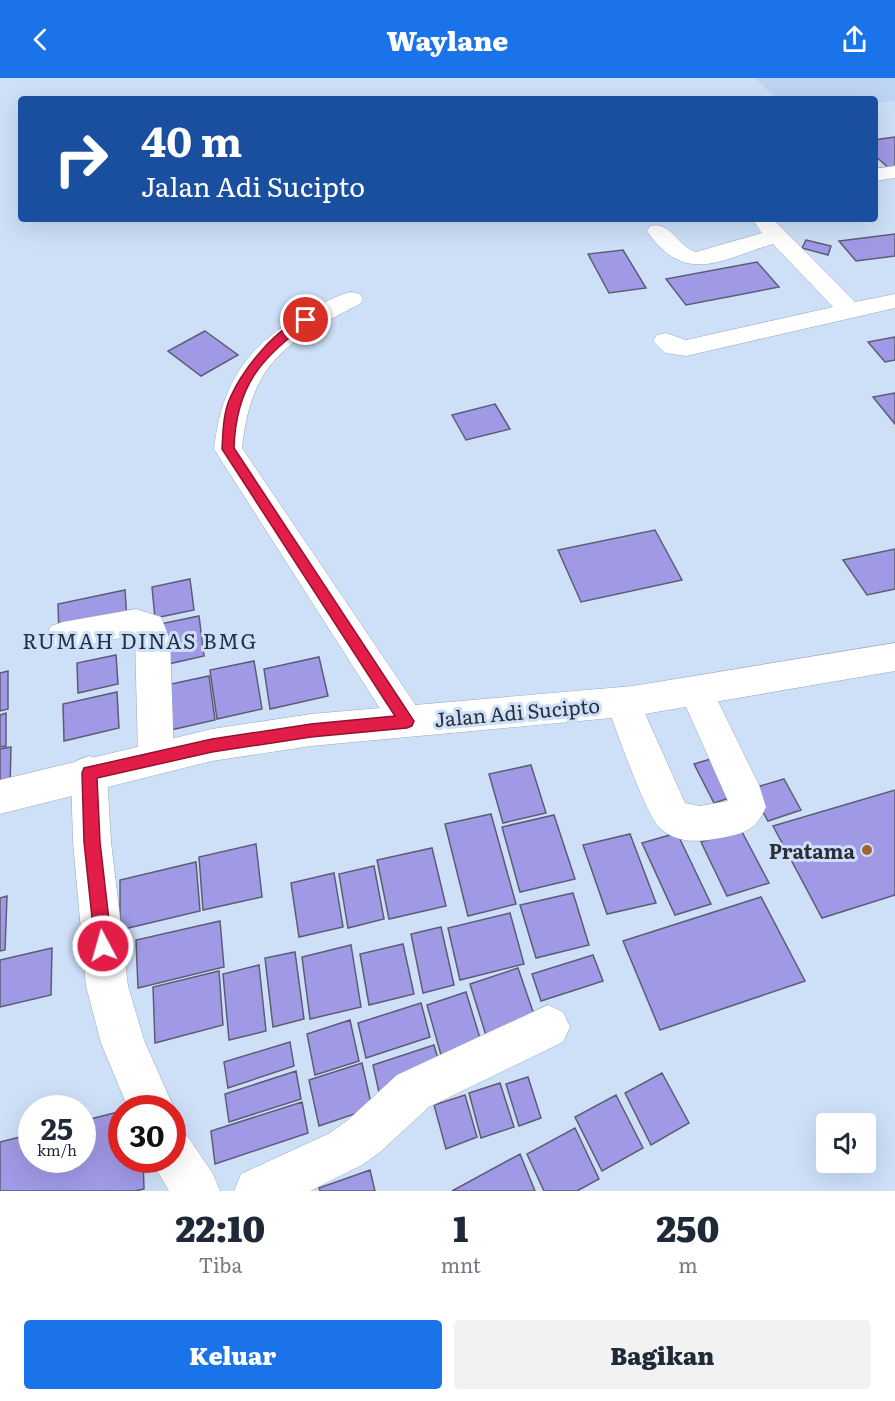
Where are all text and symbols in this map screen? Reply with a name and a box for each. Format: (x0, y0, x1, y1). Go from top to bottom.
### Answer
text: Waylane (387, 19, 508, 59)
icon: back (24, 23, 57, 56)
icon: share (838, 23, 871, 56)
text: 40 m (141, 108, 242, 170)
icon: right (42, 120, 120, 198)
text: Jalan Adi Sucipto (141, 165, 365, 205)
pin (280, 294, 331, 345)
icon: arrive (289, 303, 322, 336)
district label: RUMAH DINAS BMG (22, 624, 258, 655)
street label: Jalan Adi Sucipto (433, 689, 601, 733)
place label: Pratama (769, 835, 855, 865)
marker: Pratama (860, 843, 874, 857)
position arrow (71, 914, 135, 978)
speed limit sign: 30 (108, 1095, 186, 1173)
text: 25 (41, 1105, 73, 1149)
map controls (816, 1113, 876, 1173)
button: sound (816, 1113, 876, 1173)
text: km/h (37, 1138, 77, 1161)
text: 22:10 (176, 1200, 265, 1253)
text: 1 (453, 1200, 468, 1253)
text: 250 (656, 1200, 719, 1253)
text: Tiba (199, 1249, 242, 1279)
text: mnt (441, 1249, 481, 1279)
text: m (678, 1249, 698, 1279)
button: Keluar (24, 1320, 442, 1389)
button: Bagikan (454, 1320, 871, 1389)

